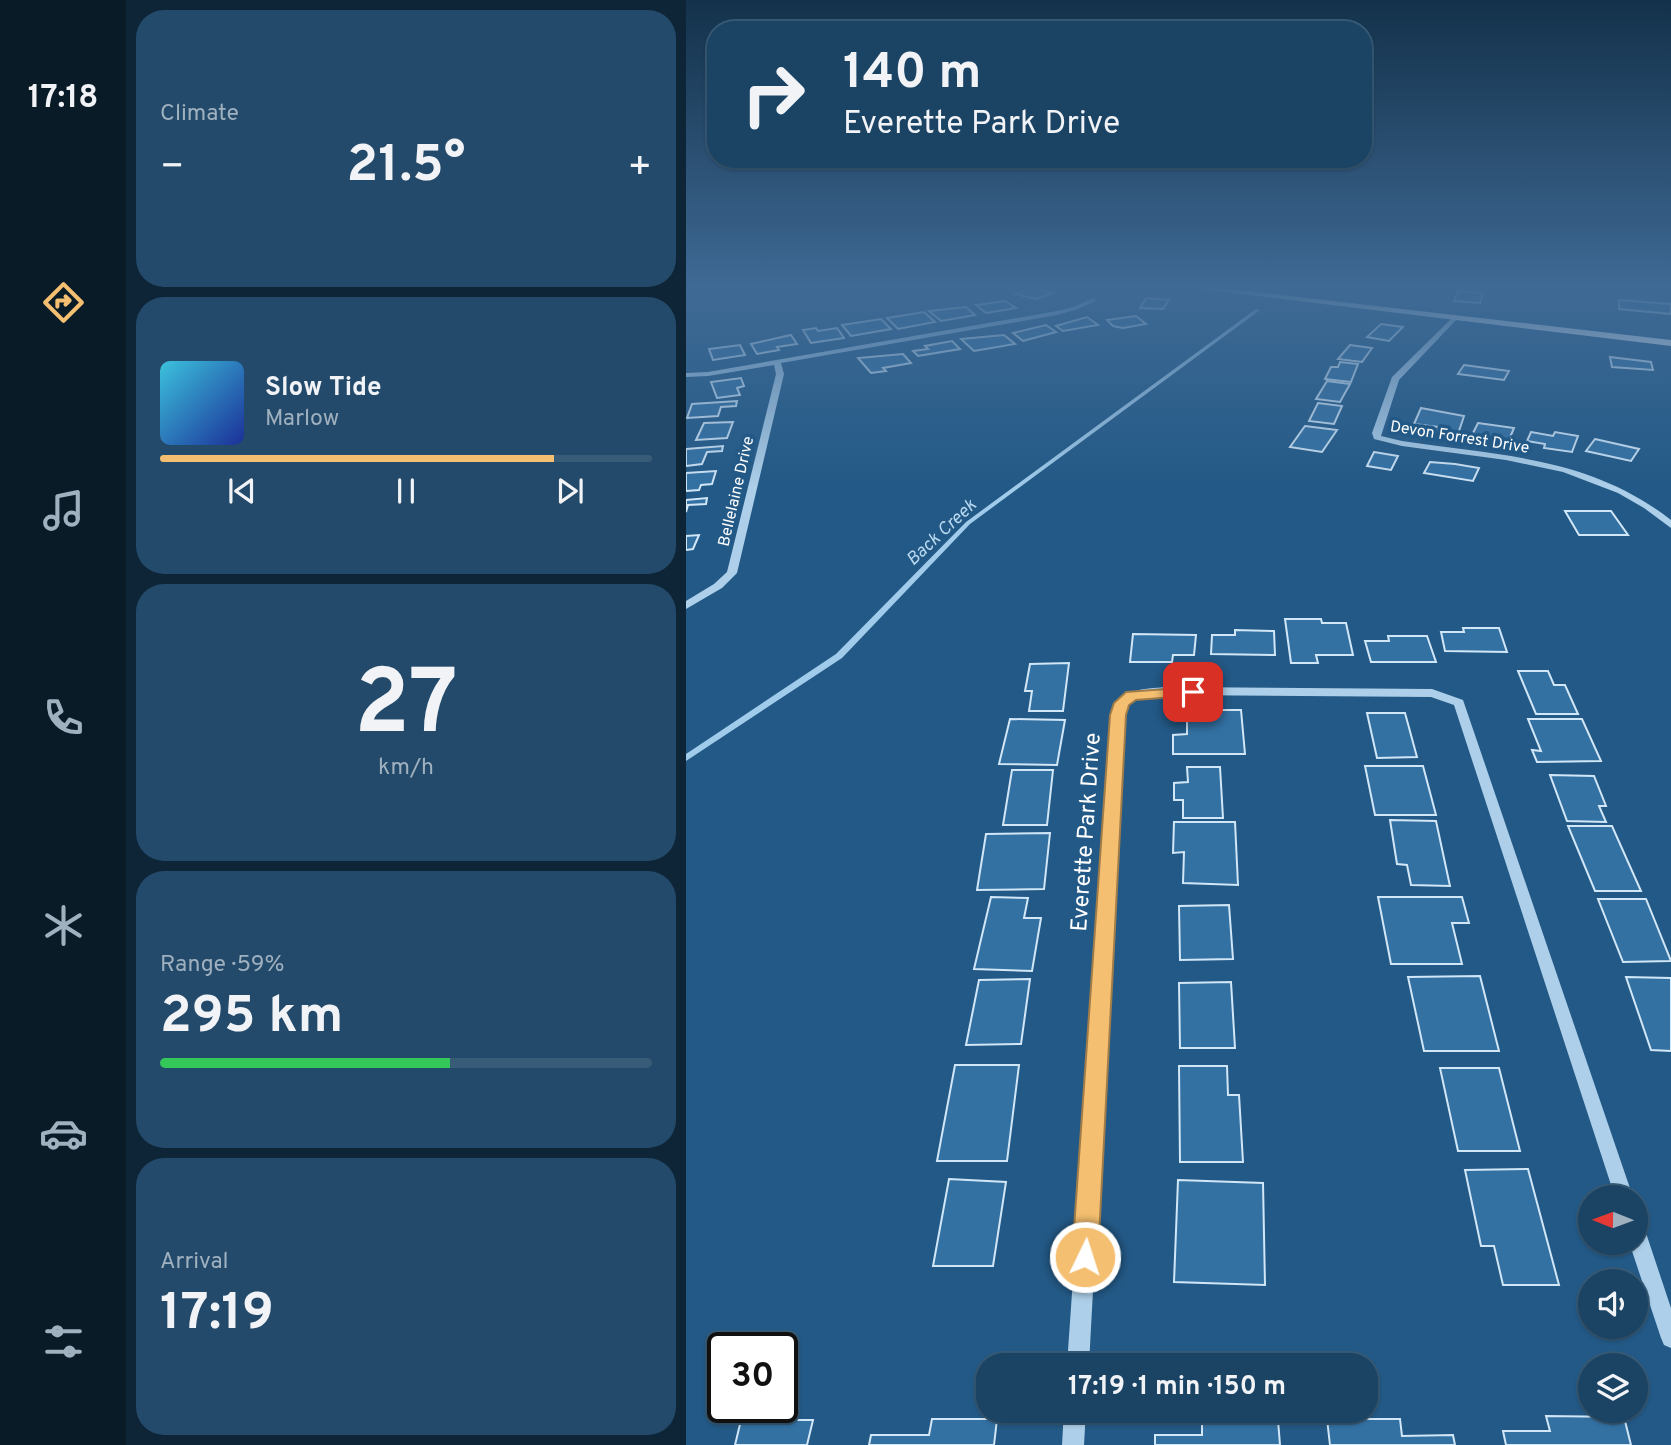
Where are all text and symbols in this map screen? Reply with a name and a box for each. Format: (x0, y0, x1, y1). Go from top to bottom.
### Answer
text: 140 m (843, 44, 982, 106)
icon: right (728, 49, 819, 140)
text: 17:18 (28, 79, 98, 119)
text: Climate (160, 100, 239, 129)
text: Everette Park Drive (843, 105, 1120, 145)
text: 21.5° (347, 134, 465, 200)
text: − (160, 144, 185, 193)
text: + (627, 144, 652, 193)
icon: directions (39, 278, 88, 327)
text: Slow Tide (265, 372, 382, 405)
text: Marlow (265, 405, 339, 434)
street label: Devon Forrest Drive (1389, 417, 1531, 459)
street label: Bellelaine Drive (715, 434, 759, 548)
icon: previous (223, 472, 261, 510)
icon: pause (387, 472, 425, 510)
icon: next (551, 472, 589, 510)
icon: music (39, 486, 88, 535)
water label: Back Creek (902, 494, 983, 571)
text: 27 (354, 651, 458, 766)
pin (1163, 662, 1223, 722)
icon: arrive (1174, 673, 1212, 711)
icon: phone (39, 693, 88, 742)
street label: Everette Park Drive (1066, 732, 1109, 933)
text: km/h (378, 754, 434, 783)
icon: climate (39, 901, 88, 950)
text: Range · 59% (160, 951, 285, 980)
text: 295 km (160, 985, 343, 1051)
icon: car (39, 1109, 88, 1158)
north arrow (1578, 1185, 1648, 1255)
map controls (1578, 1185, 1648, 1423)
position arrow (1048, 1220, 1122, 1294)
text: Arrival (160, 1248, 229, 1277)
button: sound (1578, 1269, 1648, 1339)
text: 17:19 (160, 1282, 274, 1348)
icon: filters (39, 1317, 88, 1366)
speed limit sign: 30 (707, 1332, 798, 1423)
button: layers (1578, 1353, 1648, 1423)
text: 17:19 · 1 min · 150 m (1068, 1371, 1286, 1404)

